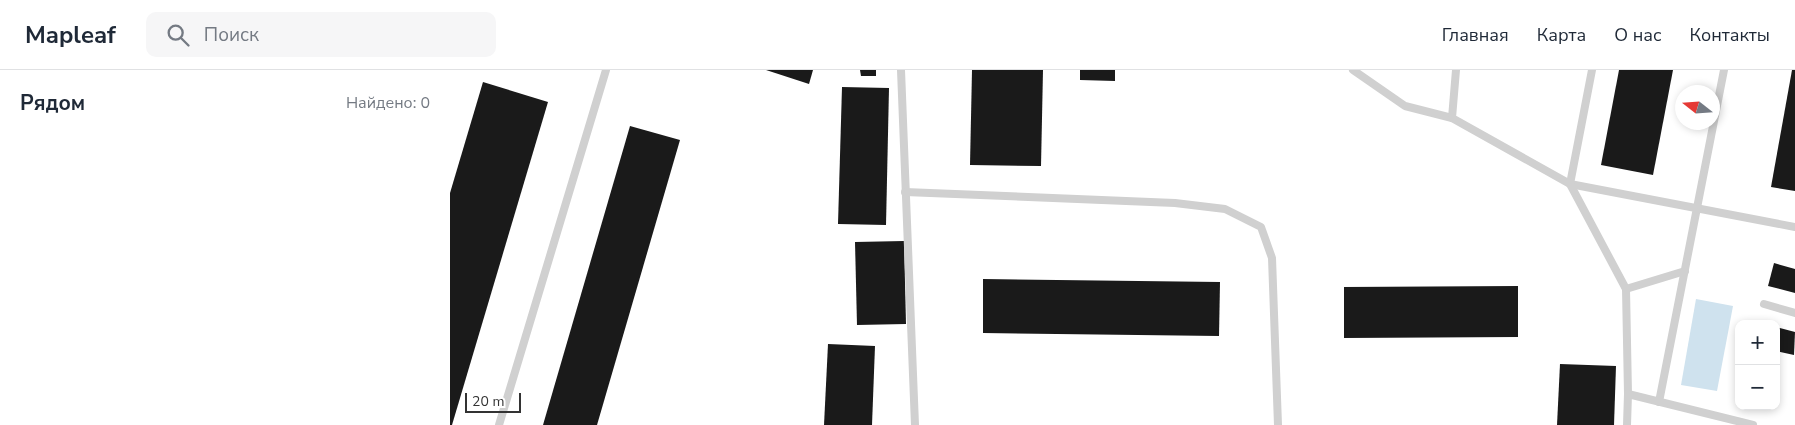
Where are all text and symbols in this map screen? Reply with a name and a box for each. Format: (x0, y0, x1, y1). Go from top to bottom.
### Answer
search box (146, 12, 496, 57)
text: Mapleaf (25, 19, 116, 51)
icon: search (164, 21, 192, 49)
text: Поиск (204, 22, 259, 48)
text: Главная (1442, 23, 1509, 47)
text: Карта (1537, 23, 1586, 47)
text: О нас (1614, 23, 1662, 47)
text: Контакты (1690, 23, 1770, 47)
north arrow (1675, 85, 1720, 130)
text: Рядом (20, 89, 85, 117)
text: Найдено: 0 (346, 92, 430, 114)
map controls (1735, 320, 1780, 410)
button: + (1735, 320, 1780, 365)
button: − (1735, 365, 1780, 410)
scale bar (465, 390, 521, 413)
text: 20 m (472, 392, 504, 411)

